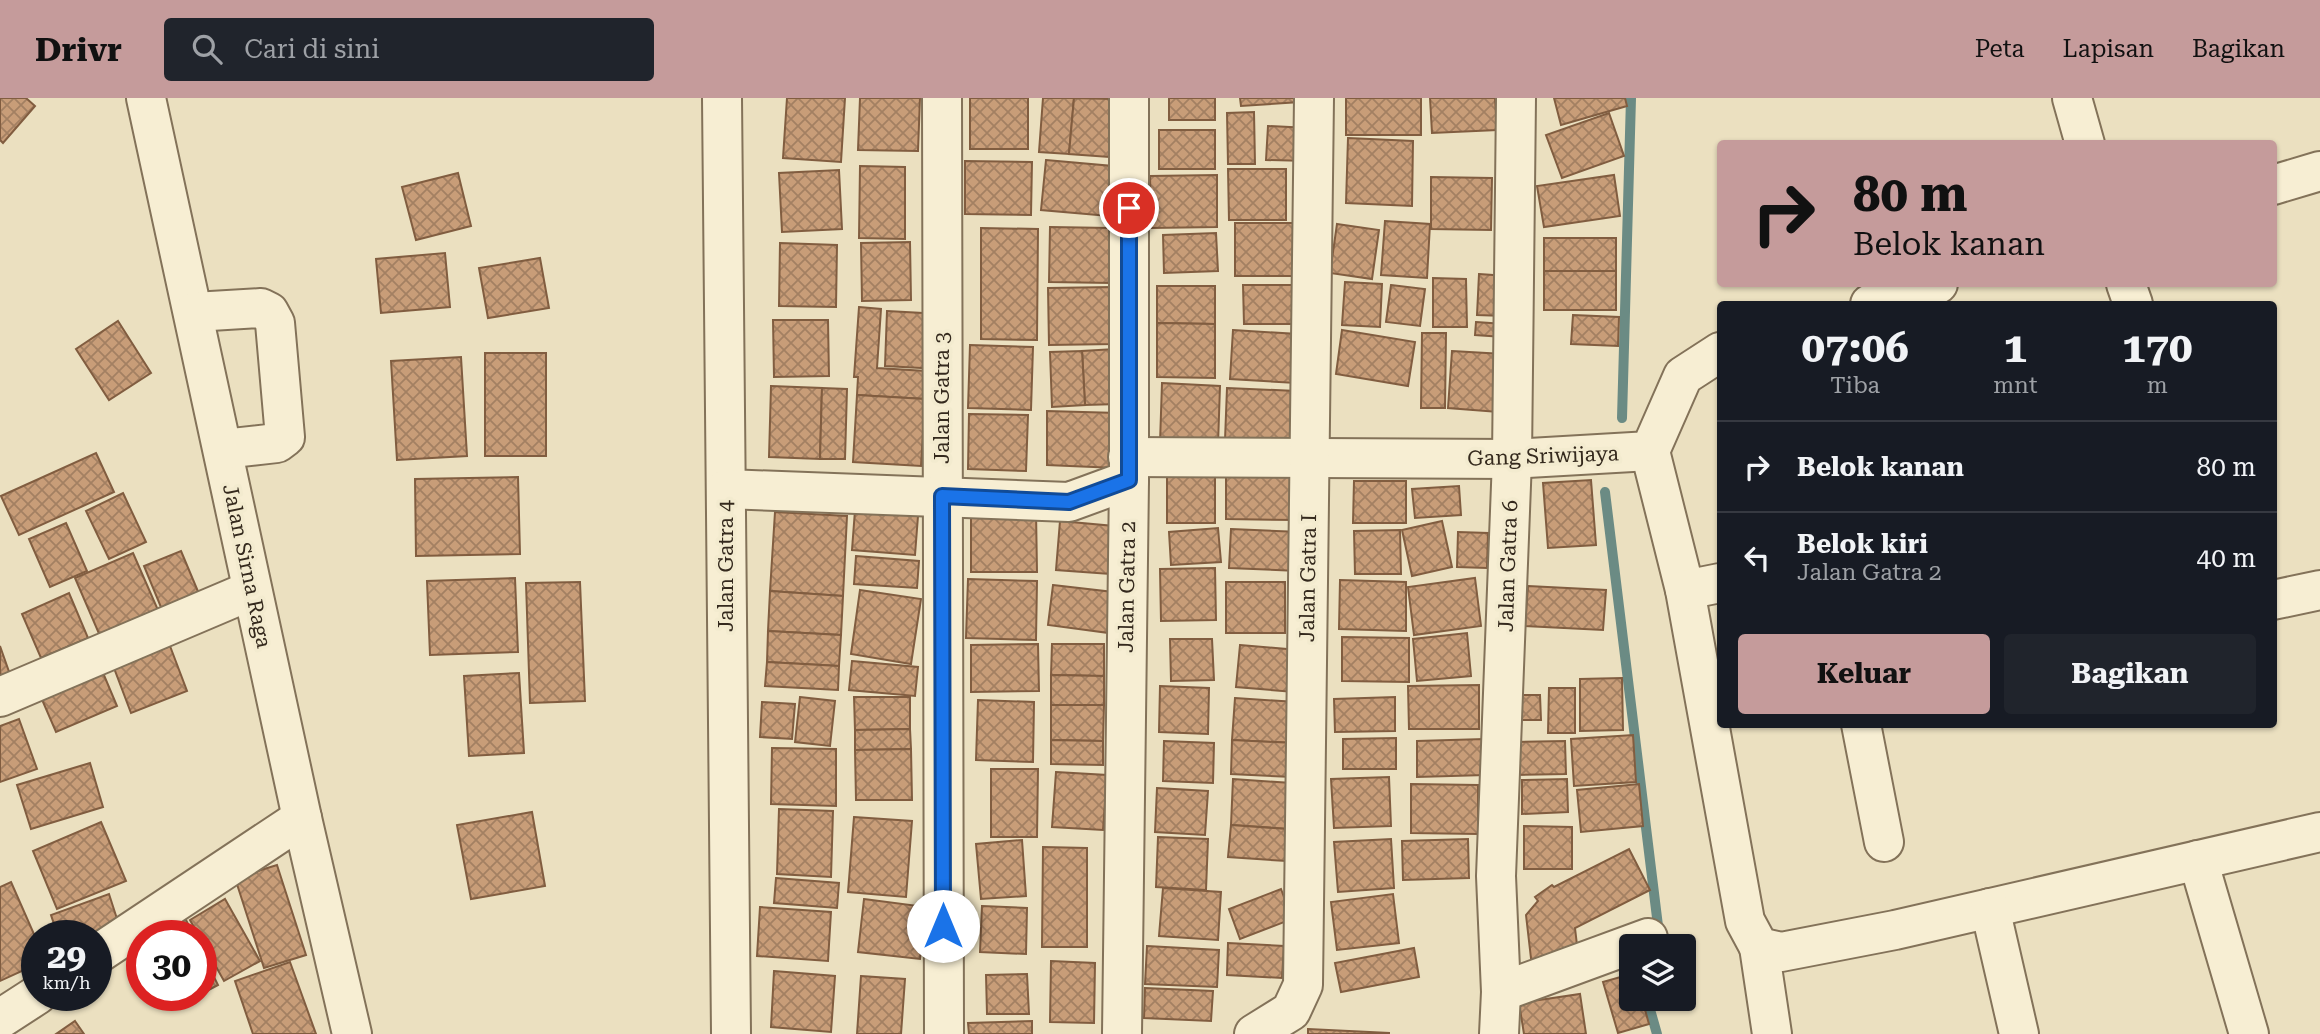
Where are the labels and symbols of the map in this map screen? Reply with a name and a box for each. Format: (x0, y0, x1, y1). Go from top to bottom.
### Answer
pin (1099, 178, 1159, 238)
street label: Jalan Gatra 3 (930, 332, 954, 464)
street label: Gang Sriwijaya (1467, 441, 1620, 471)
street label: Jalan Sirna Raga (218, 482, 276, 651)
street label: Jalan Gatra 4 (714, 500, 738, 632)
street label: Jalan Gatra 6 (1494, 500, 1522, 632)
street label: Jalan Gatra I (1295, 514, 1321, 642)
street label: Jalan Gatra 2 (1114, 521, 1140, 653)
position arrow (906, 889, 980, 963)
speed limit sign: 30 (126, 920, 217, 1011)

